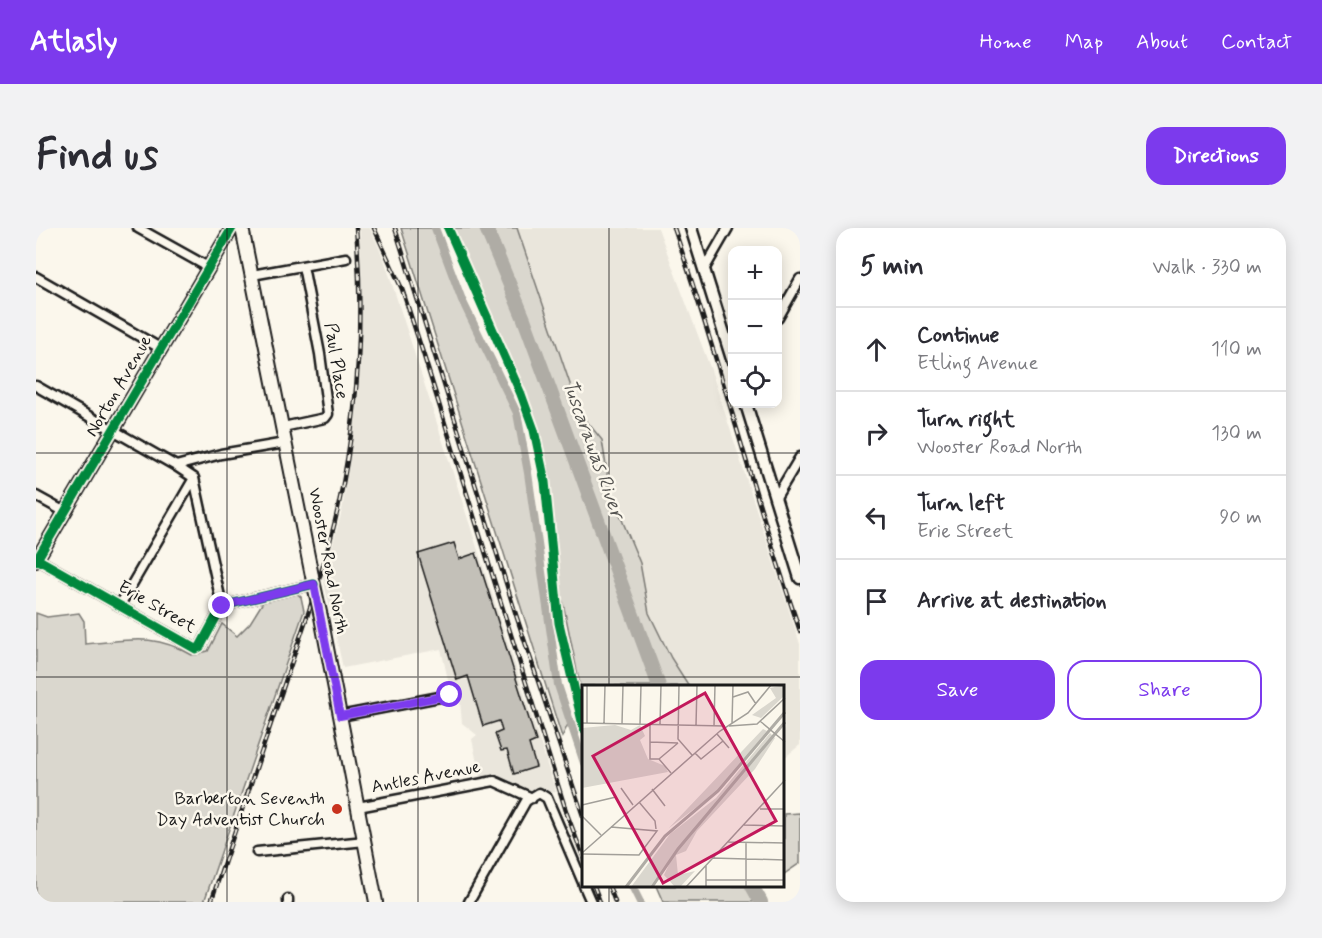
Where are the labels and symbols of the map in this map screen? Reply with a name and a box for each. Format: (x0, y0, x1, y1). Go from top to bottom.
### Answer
street label: Paul Place (318, 321, 354, 401)
street label: Norton Avenue (80, 331, 158, 441)
water label: Tuscarawas River (555, 376, 632, 525)
street label: Wooster Road North (302, 486, 354, 636)
street label: Erie Street (113, 575, 201, 639)
route end (208, 592, 234, 618)
route start (436, 681, 462, 707)
inset map (582, 685, 785, 887)
street label: Antles Avenue (369, 755, 483, 799)
place label: Barberton Seventh Day Adventist Church (156, 787, 325, 832)
marker: Barberton Seventh Day Adventist Church (330, 802, 344, 816)

